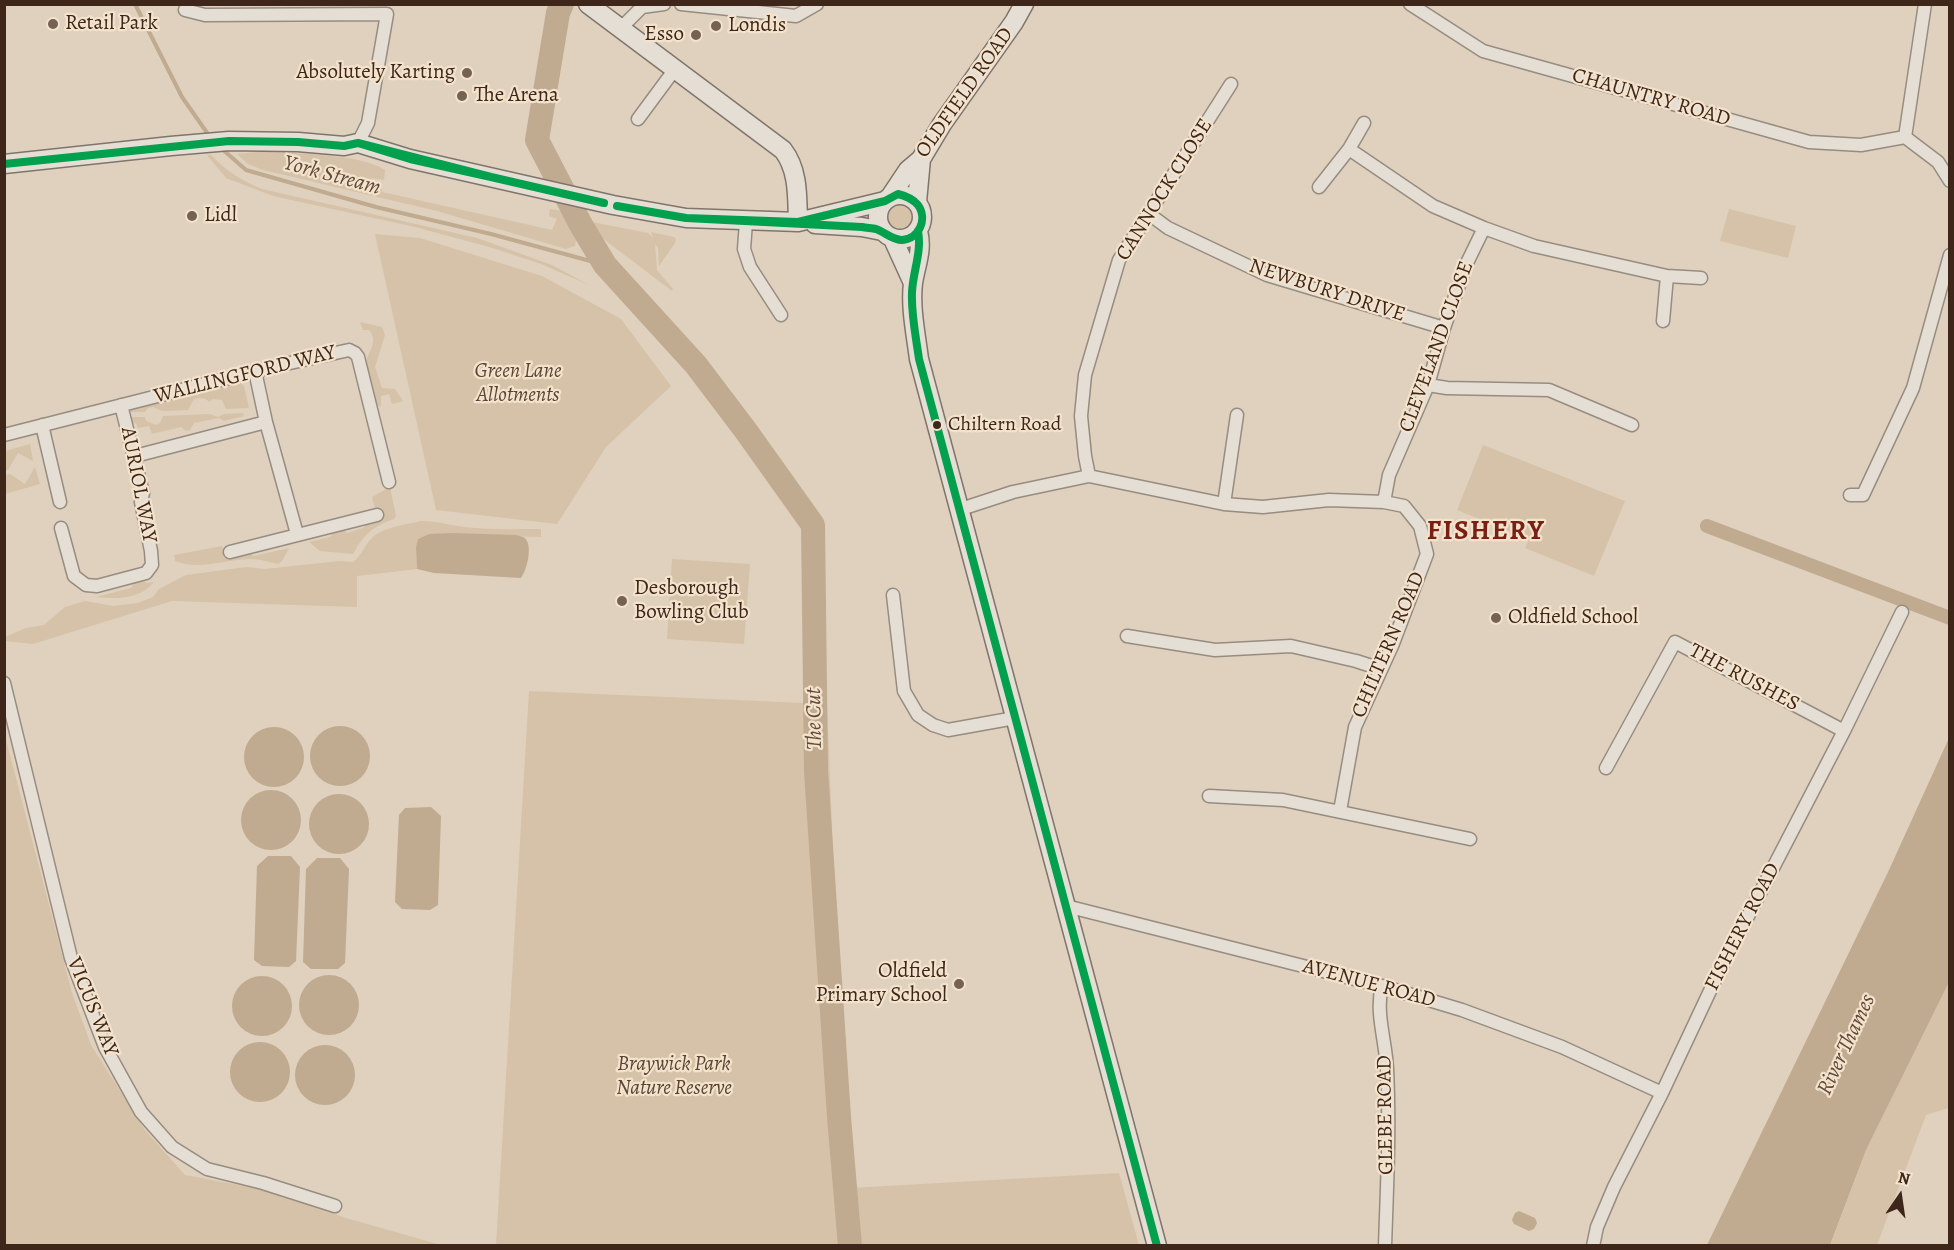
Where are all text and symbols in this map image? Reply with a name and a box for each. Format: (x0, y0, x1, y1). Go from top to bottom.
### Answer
place label: Retail Park (65, 11, 158, 37)
place label: Londis (728, 13, 786, 39)
marker: Retail Park (46, 17, 60, 31)
marker: Londis (709, 19, 723, 33)
place label: Esso (644, 22, 684, 48)
street label: OLDFIELD ROAD (911, 23, 1019, 163)
marker: Esso (689, 28, 703, 42)
place label: Absolutely Karting (296, 60, 455, 86)
street label: CHAUNTRY ROAD (1569, 63, 1733, 133)
marker: Absolutely Karting (460, 66, 474, 80)
place label: The Arena (474, 83, 559, 109)
marker: The Arena (455, 89, 469, 103)
street label: CANNOCK CLOSE (1111, 114, 1219, 266)
water label: York Stream (281, 150, 383, 202)
place label: Lidl (204, 203, 237, 229)
marker: Lidl (185, 209, 199, 223)
street label: NEWBURY DRIVE (1246, 254, 1408, 328)
street label: CLEVELAND CLOSE (1394, 258, 1480, 436)
street label: WALLINGFORD WAY (152, 340, 338, 410)
park label: Green Lane Allotments (475, 359, 561, 409)
place label: Chiltern Road (948, 413, 1061, 437)
marker: Chiltern Road (931, 419, 943, 431)
street label: AURIOL WAY (114, 425, 162, 545)
district label: FISHERY (1427, 516, 1545, 548)
street label: CHILTERN ROAD (1347, 568, 1431, 722)
place label: Desborough Bowling Club (634, 576, 749, 626)
marker: Desborough Bowling Club (615, 594, 629, 608)
place label: Oldfield School (1508, 605, 1638, 631)
marker: Oldfield School (1489, 611, 1503, 625)
street label: THE RUSHES (1685, 638, 1803, 718)
water label: The Cut (801, 688, 829, 750)
street label: FISHERY ROAD (1700, 859, 1786, 995)
street label: VICUS WAY (61, 954, 123, 1060)
street label: AVENUE ROAD (1300, 954, 1438, 1014)
place label: Oldfield Primary School (816, 959, 947, 1009)
marker: Oldfield Primary School (952, 977, 966, 991)
water label: River Thames (1812, 990, 1882, 1100)
park label: Braywick Park Nature Reserve (616, 1052, 732, 1102)
street label: GLEBE ROAD (1372, 1055, 1400, 1175)
north arrow (1870, 1166, 1930, 1226)
text: N (1896, 1166, 1912, 1190)

